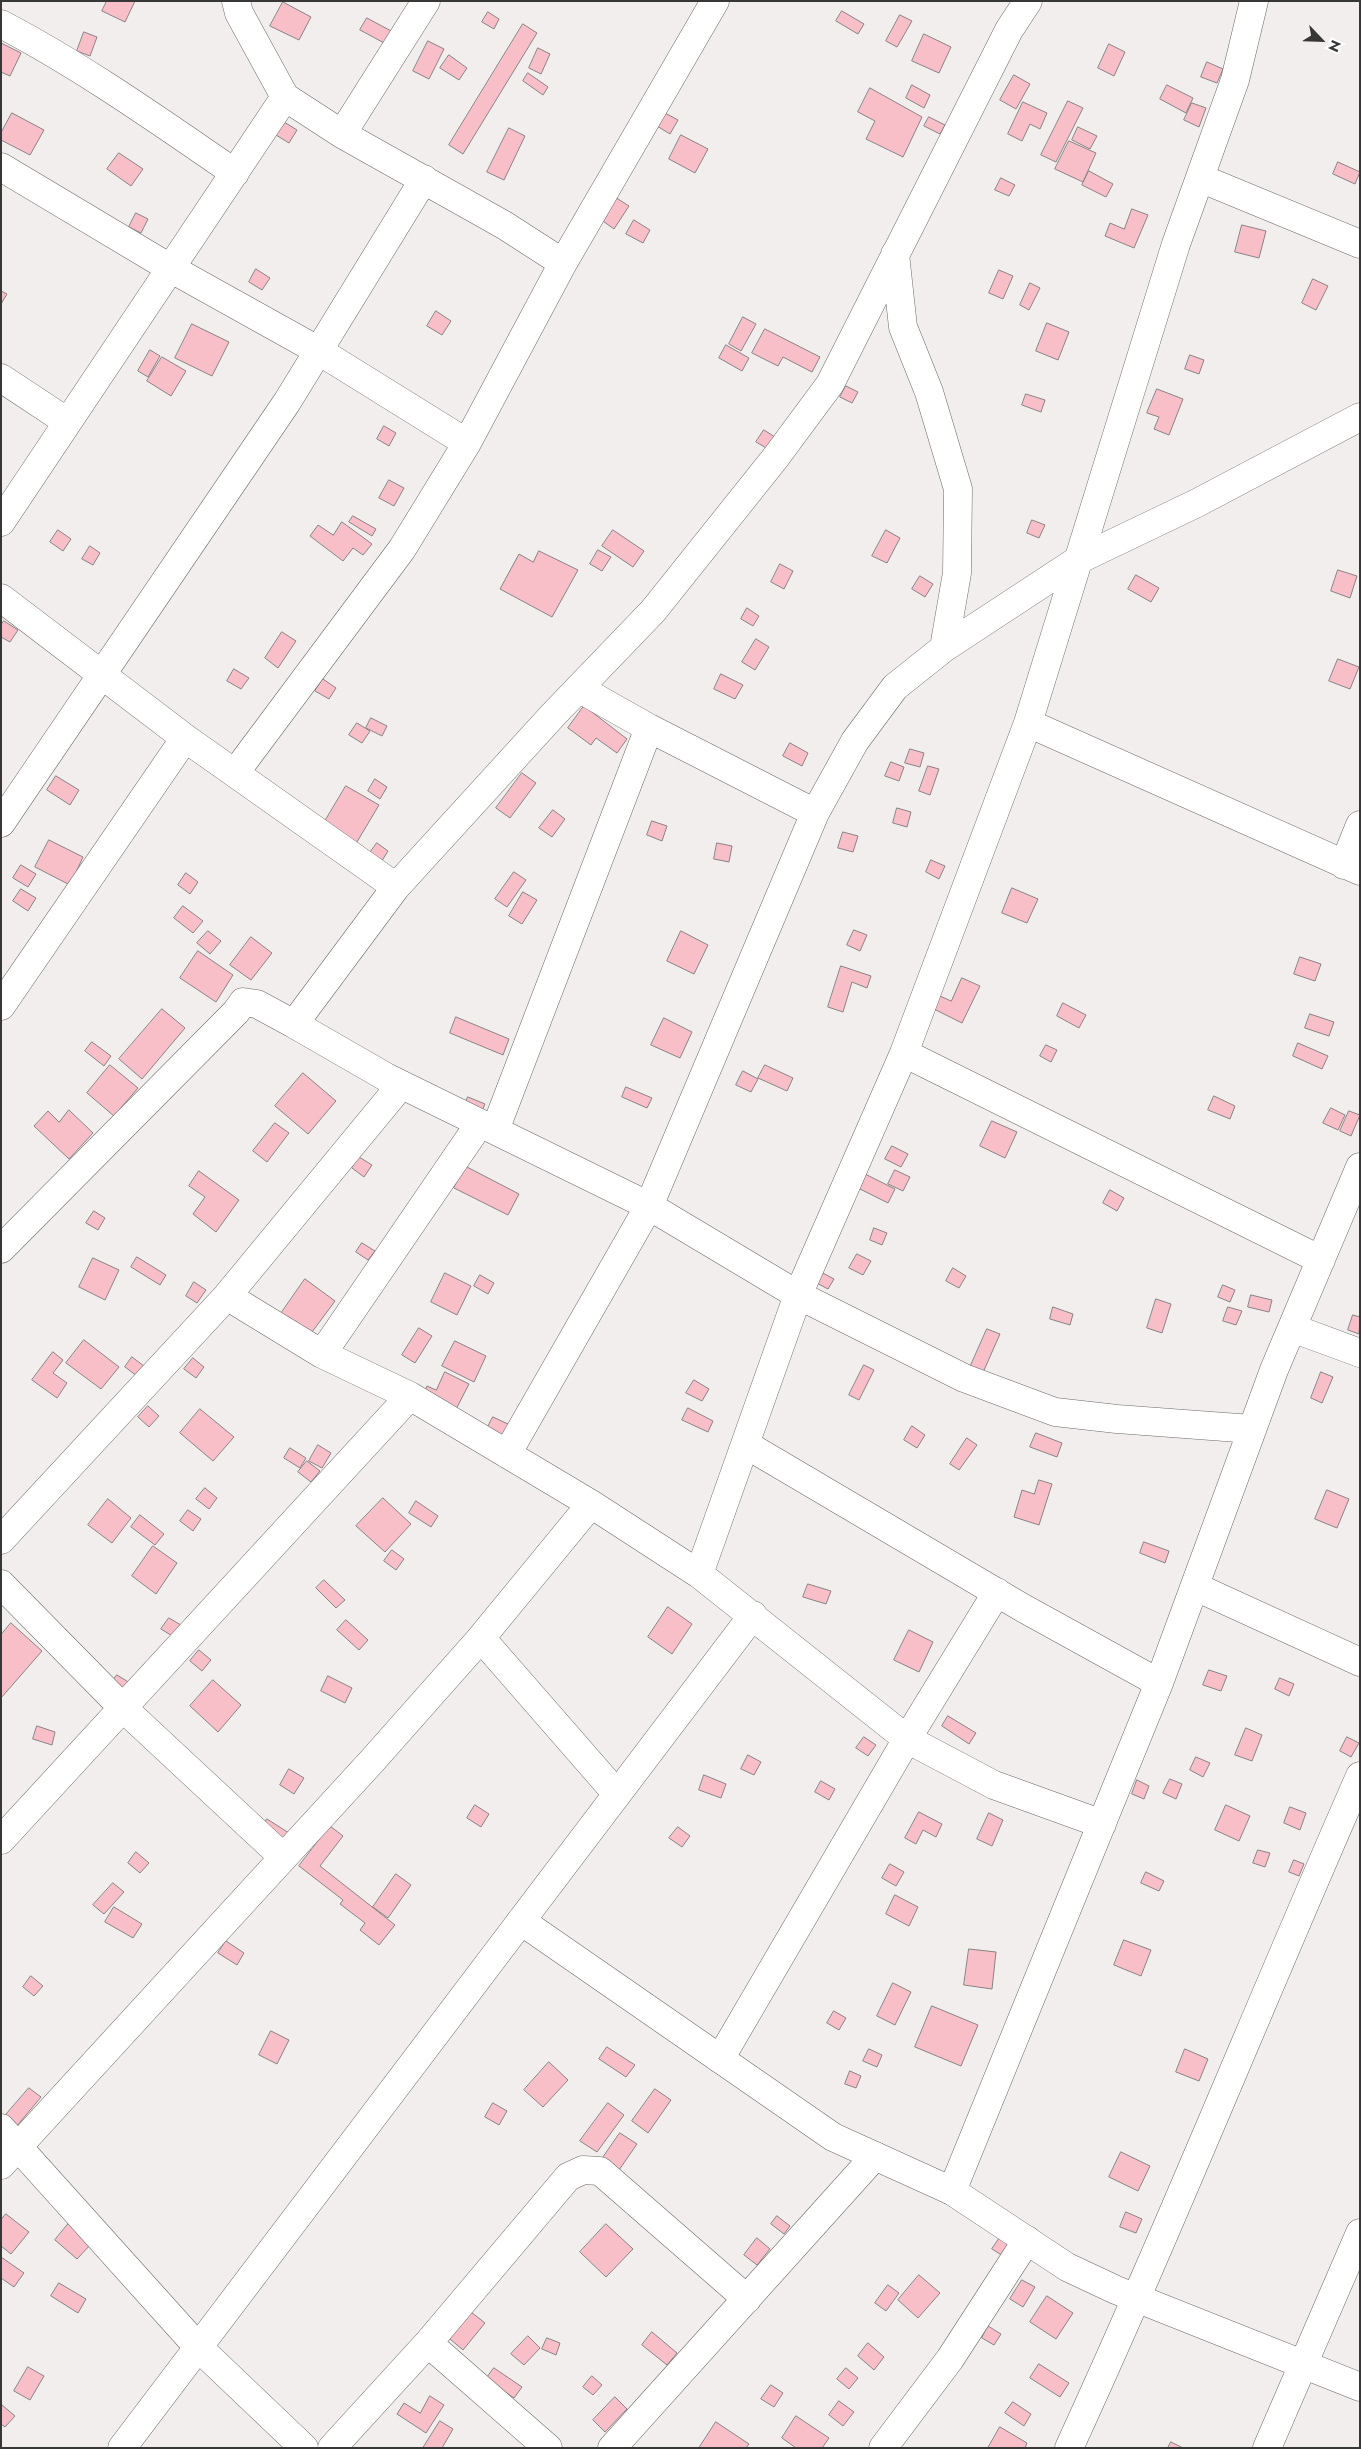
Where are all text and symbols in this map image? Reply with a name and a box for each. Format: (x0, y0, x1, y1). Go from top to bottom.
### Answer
north arrow (1296, 15, 1346, 65)
text: N (1323, 37, 1346, 55)

